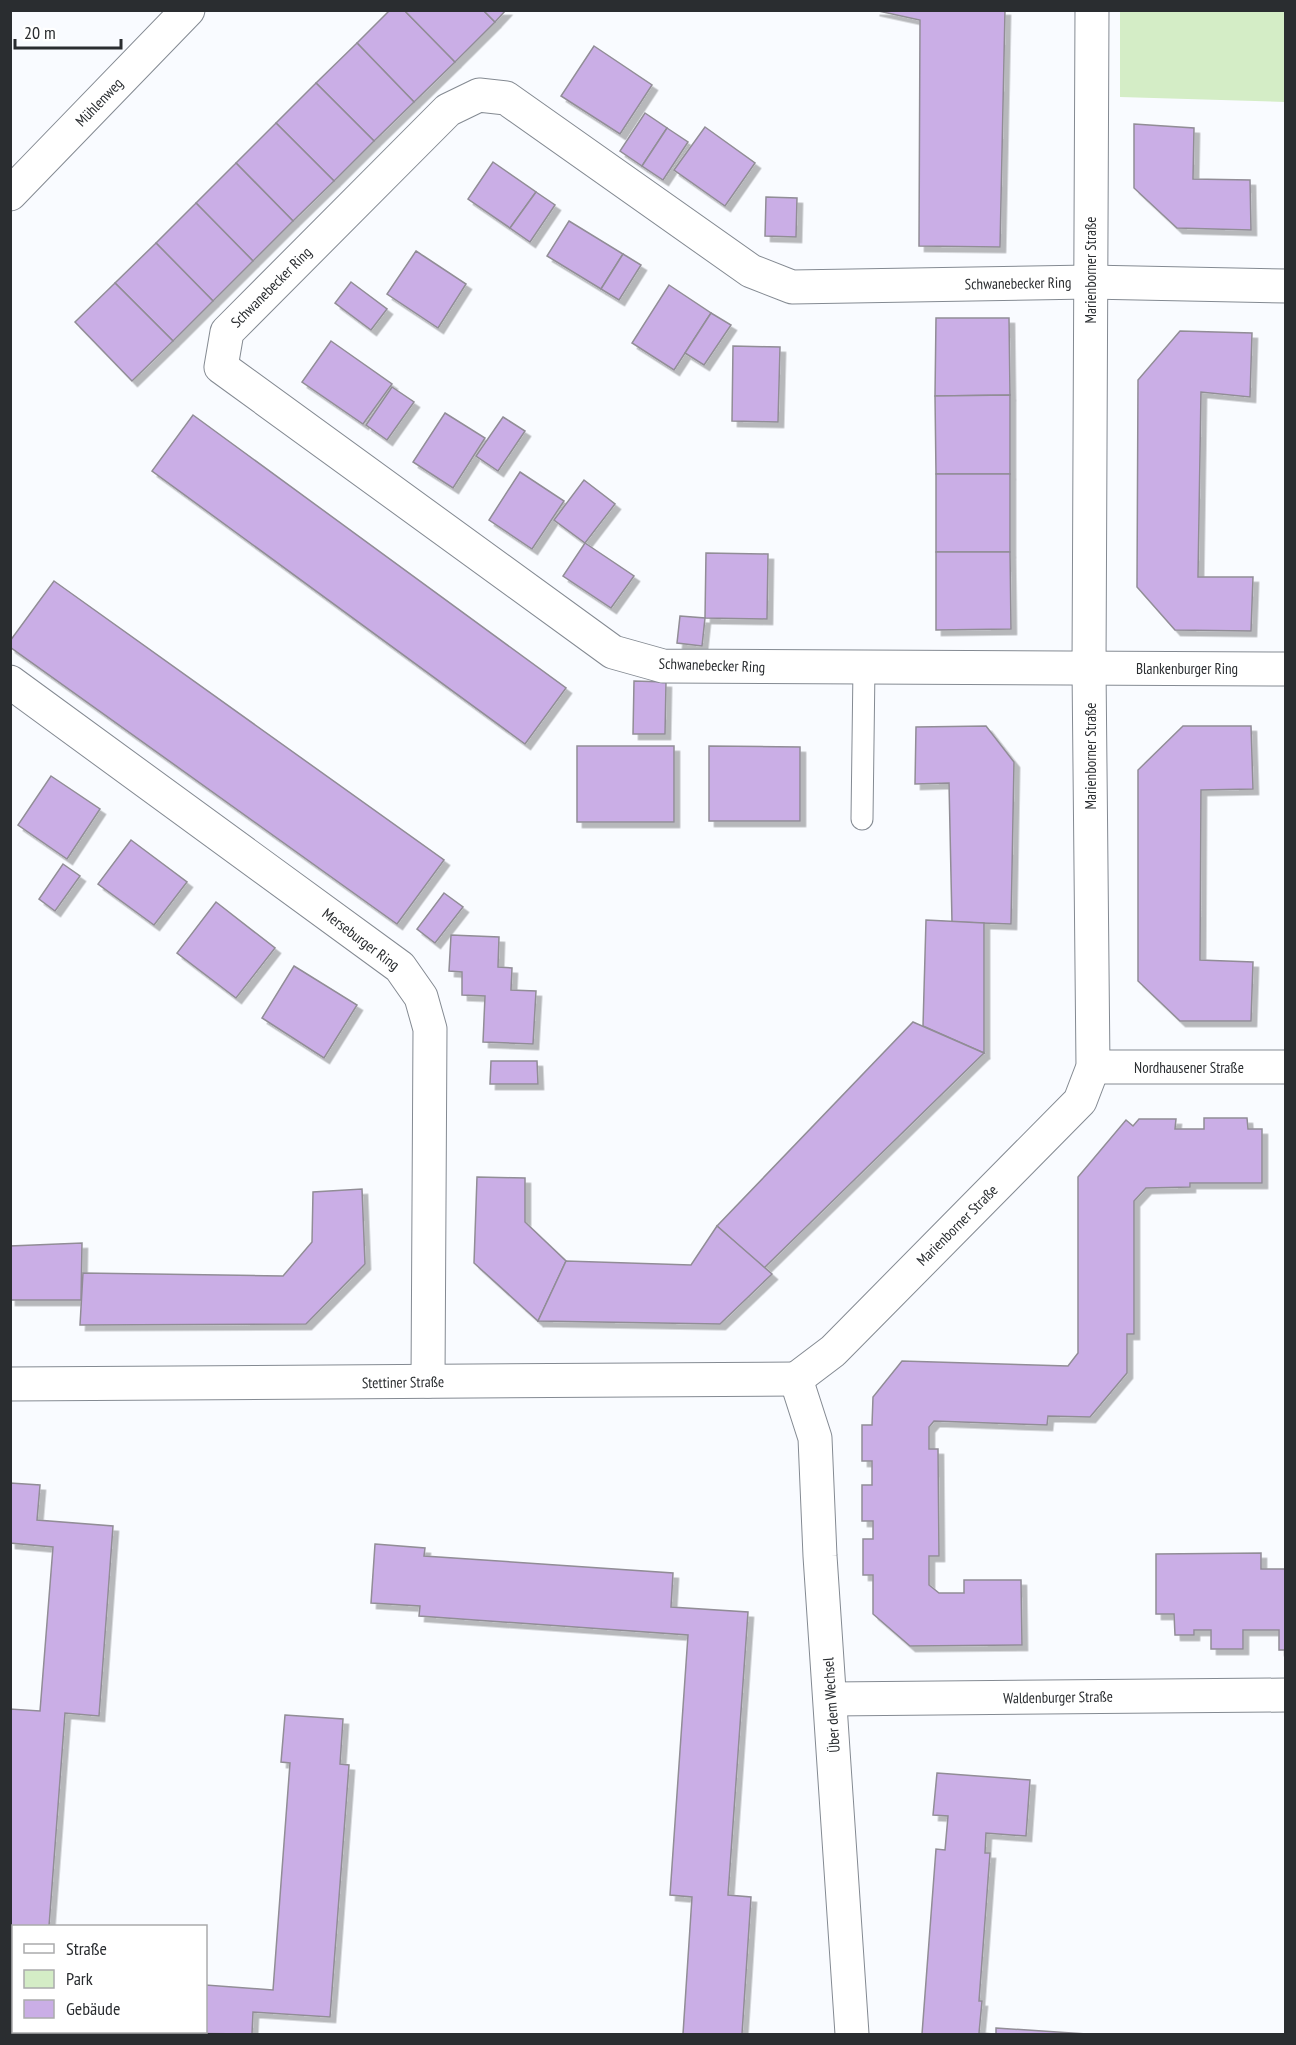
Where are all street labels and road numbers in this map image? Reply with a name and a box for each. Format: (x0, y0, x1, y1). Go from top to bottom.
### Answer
street label: Mühlenweg (71, 74, 127, 130)
street label: Marienborner Straße (1081, 216, 1100, 324)
street label: Schwanebecker Ring (227, 243, 315, 331)
street label: Schwanebecker Ring (965, 273, 1071, 293)
street label: Schwanebecker Ring (658, 654, 766, 676)
street label: Blankenburger Ring (1136, 659, 1238, 678)
street label: Marienborner Straße (1081, 702, 1100, 810)
street label: Merseburger Ring (319, 904, 403, 974)
street label: Nordhausener Straße (1134, 1058, 1244, 1077)
street label: Marienborner Straße (912, 1180, 1002, 1270)
street label: Stettiner Straße (362, 1372, 444, 1392)
street label: Über dem Wechsel (818, 1656, 844, 1753)
street label: Waldenburger Straße (1003, 1687, 1113, 1707)

